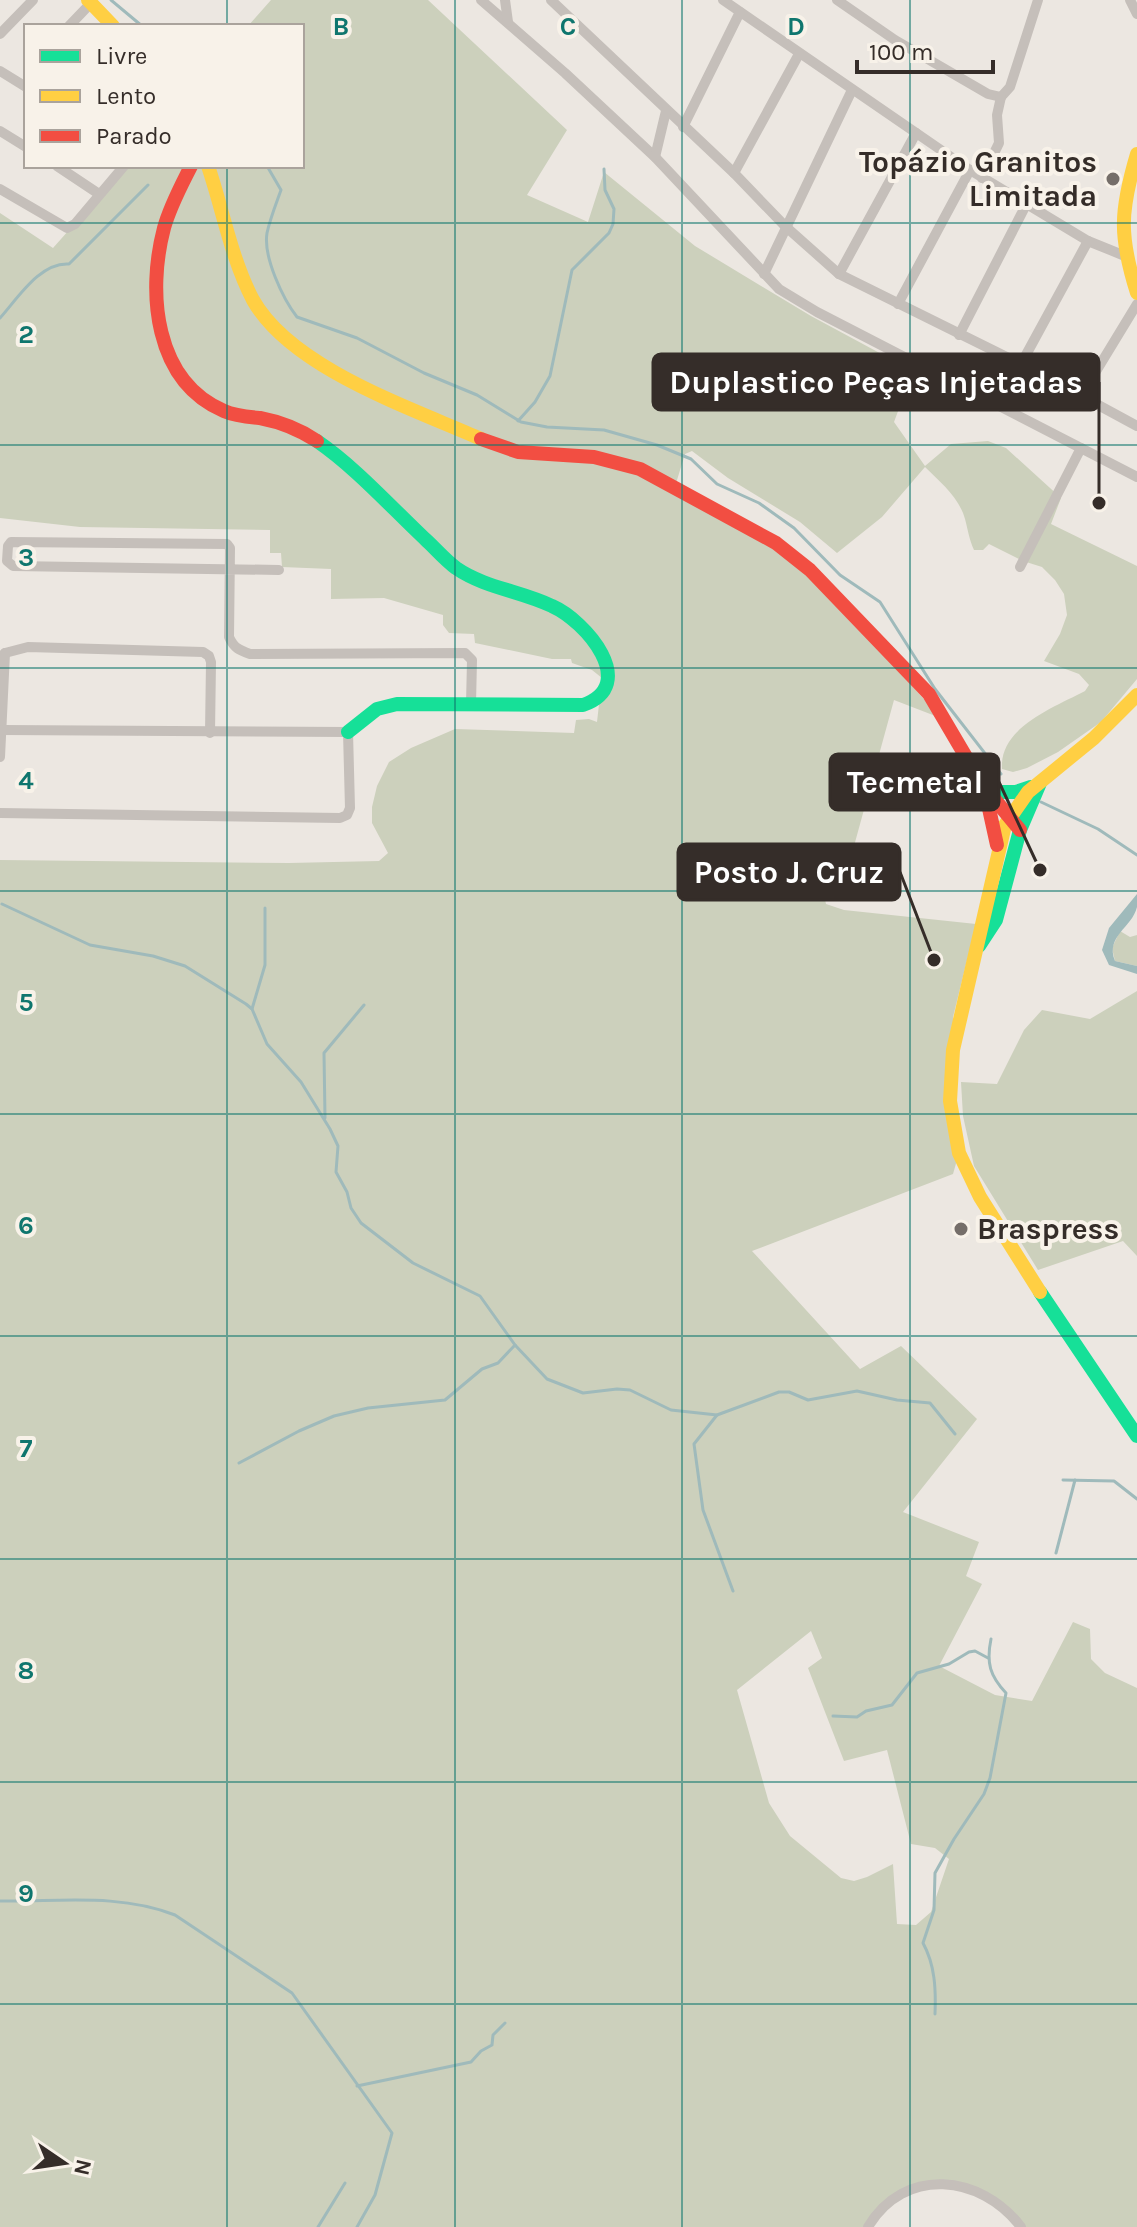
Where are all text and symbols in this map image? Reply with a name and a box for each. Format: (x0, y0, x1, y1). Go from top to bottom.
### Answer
text: B (333, 11, 349, 42)
text: C (560, 11, 576, 42)
text: D (787, 11, 805, 42)
legend (24, 24, 304, 168)
scale bar (857, 24, 993, 74)
text: 100 m (869, 38, 934, 66)
text: Livre (96, 42, 147, 70)
text: Lento (96, 82, 156, 110)
text: Parado (96, 122, 172, 150)
place label: Topázio Granitos Limitada (859, 144, 1097, 214)
marker: Topázio Granitos Limitada (1104, 170, 1122, 188)
text: 2 (18, 319, 34, 350)
callout: Duplastico Peças Injetadas (653, 354, 1099, 410)
text: Duplastico Peças Injetadas (669, 364, 1083, 401)
text: 3 (18, 542, 34, 573)
callout: Tecmetal (830, 754, 999, 810)
text: Tecmetal (847, 764, 983, 801)
text: 4 (18, 765, 34, 796)
callout: Posto J. Cruz (678, 844, 900, 900)
text: Posto J. Cruz (694, 854, 884, 891)
text: 5 (18, 987, 34, 1018)
text: 6 (18, 1210, 34, 1241)
place label: Braspress (977, 1211, 1119, 1247)
marker: Braspress (952, 1220, 970, 1238)
text: 7 (20, 1433, 33, 1464)
text: 8 (18, 1655, 34, 1686)
text: 9 (18, 1878, 34, 1909)
north arrow (24, 2123, 104, 2203)
text: N (68, 2157, 97, 2178)

